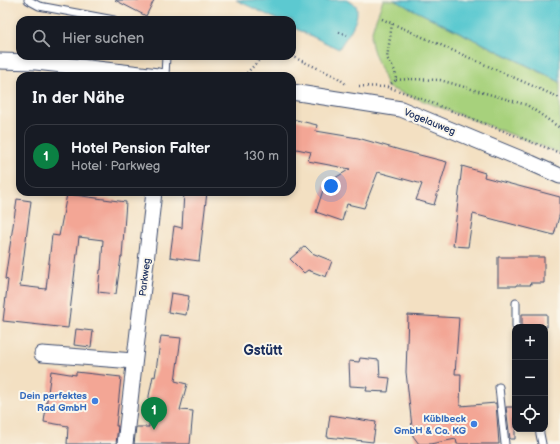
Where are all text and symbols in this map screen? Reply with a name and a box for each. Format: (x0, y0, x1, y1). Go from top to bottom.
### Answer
search box (16, 16, 296, 60)
icon: search (30, 27, 52, 49)
text: Hier suchen (62, 29, 144, 48)
text: In der Nähe (32, 88, 125, 108)
street label: Vogelauweg (402, 106, 457, 138)
text: Hotel Pension Falter (71, 139, 210, 158)
text: 1 (43, 148, 49, 164)
text: 130 m (244, 148, 279, 164)
text: Hotel · Parkweg (71, 158, 160, 174)
your location (321, 176, 341, 196)
street label: Parkweg (137, 257, 153, 297)
map controls (512, 324, 548, 432)
button: + (512, 324, 548, 360)
district label: Gstütt (243, 342, 283, 359)
button: − (512, 360, 548, 396)
place label: Dein perfektes Rad GmbH (20, 390, 87, 414)
marker: Dein perfektes Rad GmbH (90, 396, 100, 406)
button: locate (512, 396, 548, 432)
pin: 1 (141, 397, 167, 430)
place label: Küblbeck GmbH & Co. KG (394, 413, 467, 437)
marker: Küblbeck GmbH & Co. KG (469, 419, 479, 429)

